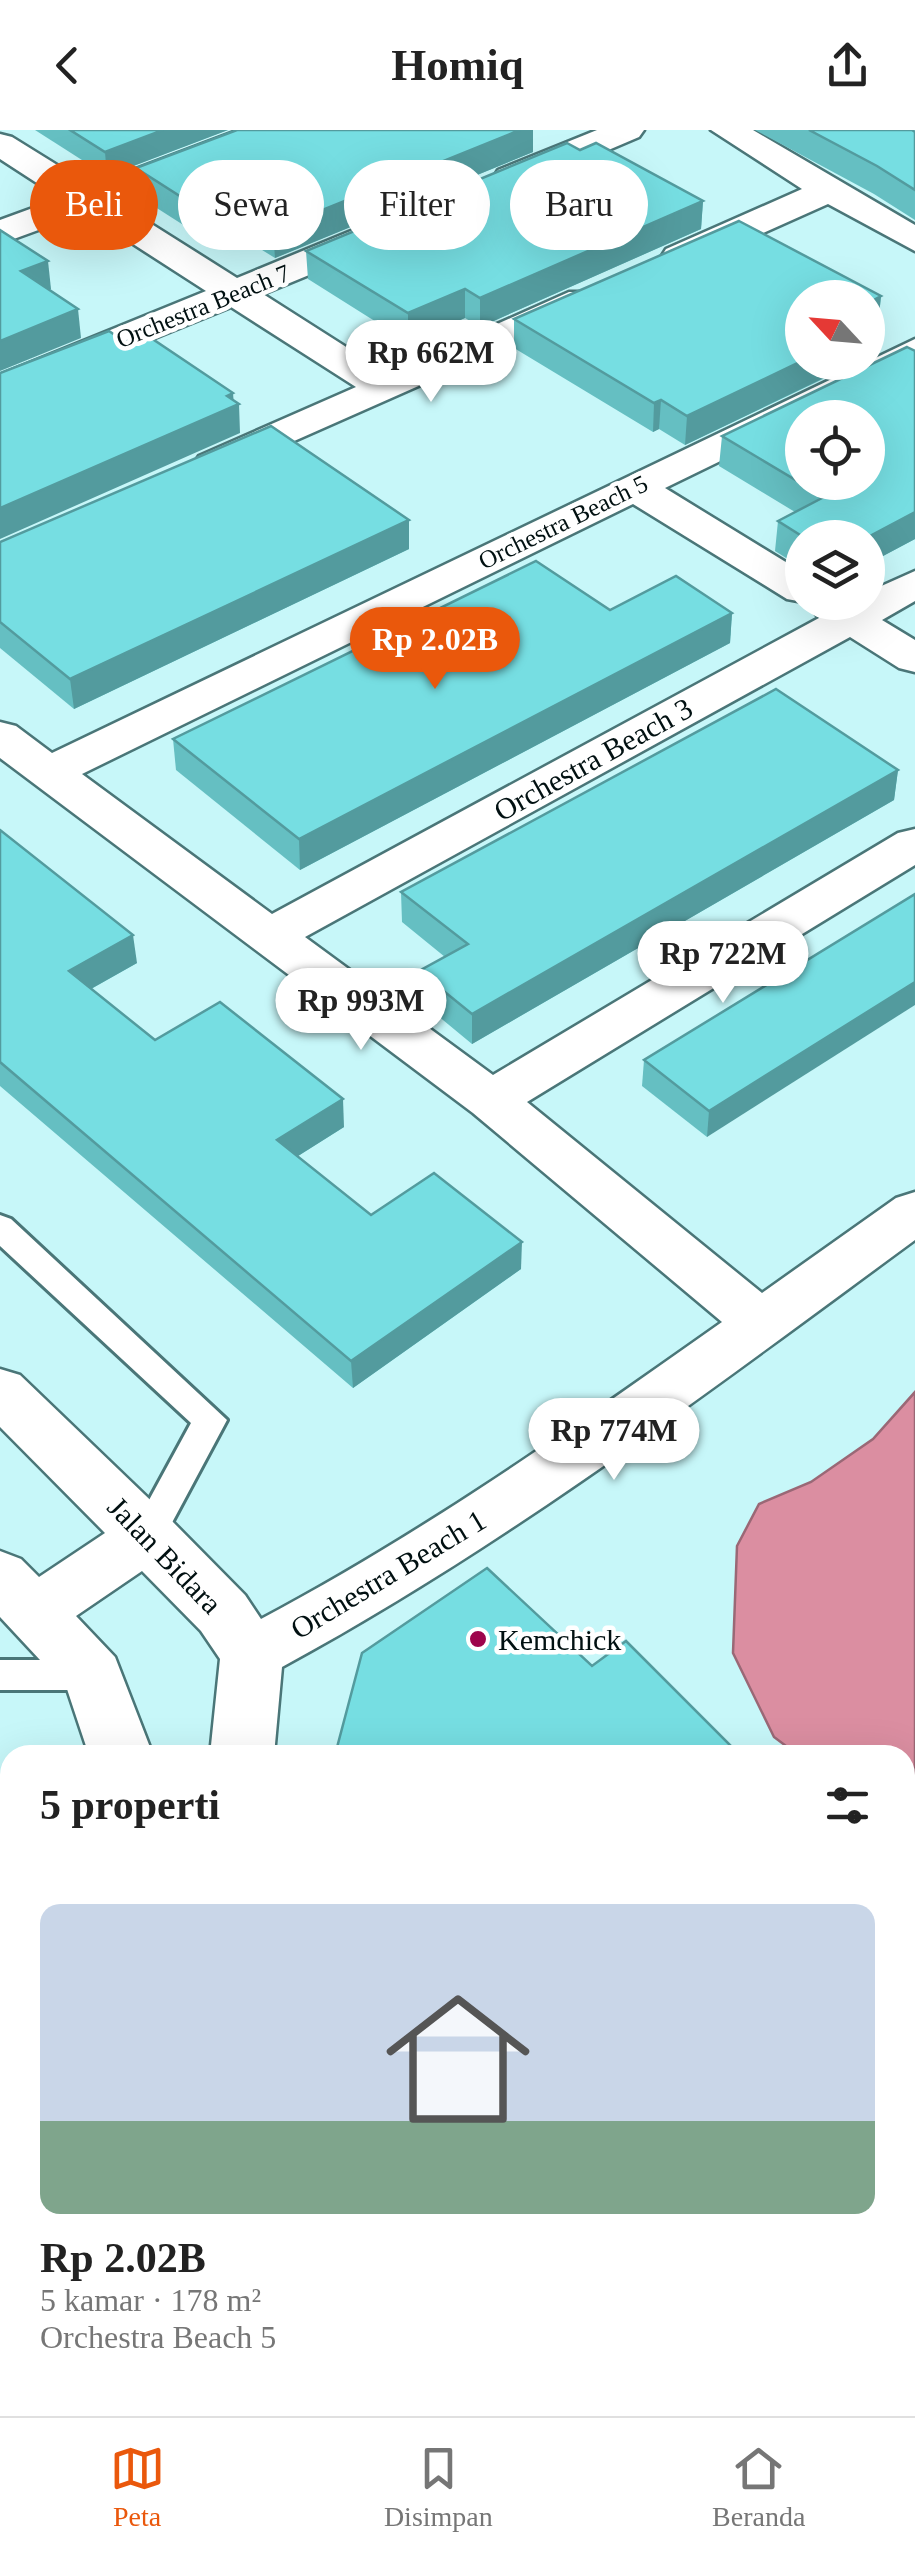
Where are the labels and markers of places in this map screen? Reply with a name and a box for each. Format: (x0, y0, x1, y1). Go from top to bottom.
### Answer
pin: Rp 662M (339, 320, 523, 405)
pin: Rp 2.02B (332, 607, 538, 692)
pin: Rp 722M (631, 921, 815, 1006)
pin: Rp 993M (269, 968, 453, 1053)
pin: Rp 774M (522, 1398, 706, 1483)
place label: Kemchick (498, 1623, 621, 1656)
marker: Kemchick (467, 1628, 489, 1650)

